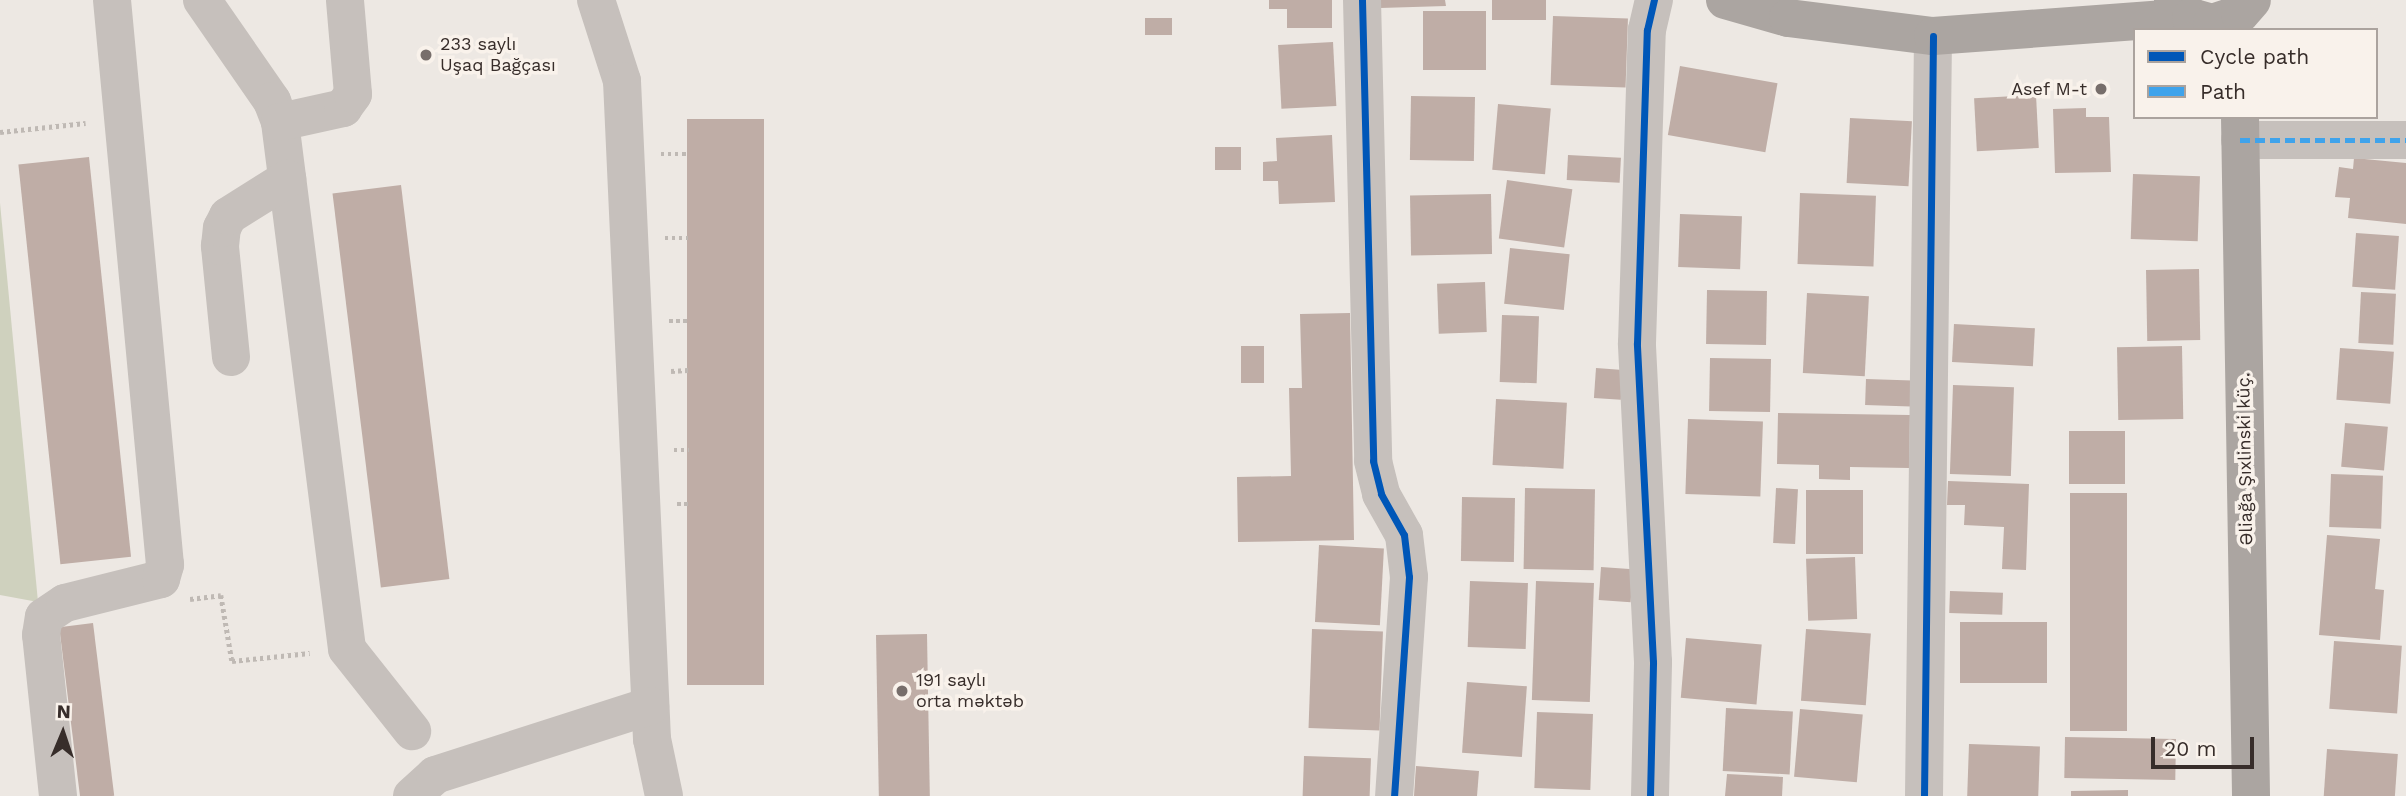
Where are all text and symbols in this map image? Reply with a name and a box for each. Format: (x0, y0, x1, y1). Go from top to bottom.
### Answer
legend (2133, 28, 2378, 119)
place label: 233 saylı Uşaq Bağçası (440, 34, 556, 76)
text: Cycle path (2200, 44, 2309, 69)
marker: 233 saylı Uşaq Bağçası (418, 47, 434, 63)
place label: Asef M-t (2011, 78, 2087, 100)
text: Path (2200, 79, 2246, 104)
marker: Asef M-t (2093, 81, 2109, 97)
street label: Əliağa Şıxlinski küç. (2233, 372, 2257, 546)
place label: 191 saylı orta məktəb (916, 670, 1024, 712)
marker: 191 saylı orta məktəb (894, 683, 910, 699)
north arrow (28, 698, 98, 768)
text: N (56, 700, 71, 723)
scale bar (2154, 722, 2257, 766)
text: 20 m (2164, 736, 2216, 761)

